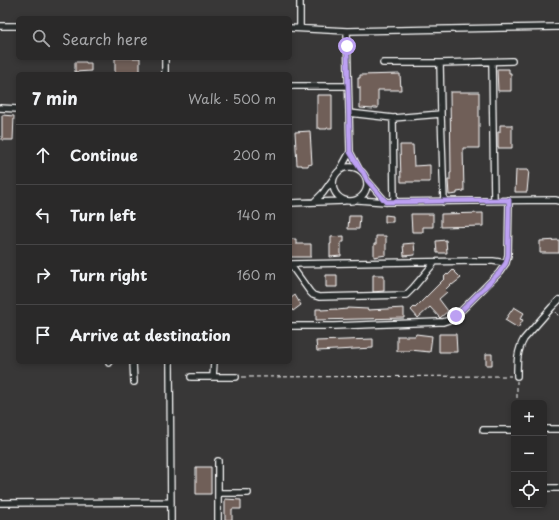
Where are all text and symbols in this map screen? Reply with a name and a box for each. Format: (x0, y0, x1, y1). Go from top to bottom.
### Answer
search box (16, 16, 292, 60)
icon: search (30, 27, 52, 49)
text: Search here (62, 27, 148, 50)
route start (338, 37, 356, 55)
text: 7 min (32, 85, 78, 111)
text: Walk · 500 m (188, 89, 276, 108)
text: Continue (70, 143, 138, 166)
icon: ahead (32, 144, 54, 166)
text: 200 m (233, 145, 276, 164)
text: Turn left (70, 203, 136, 226)
icon: left (32, 204, 54, 226)
text: 140 m (237, 205, 276, 224)
text: Turn right (70, 263, 147, 286)
icon: right (32, 264, 54, 286)
text: 160 m (237, 265, 276, 284)
route end (447, 307, 465, 325)
text: Arrive at destination (70, 323, 231, 346)
icon: arrive (32, 324, 54, 346)
map controls (511, 400, 547, 508)
button: + (511, 400, 547, 436)
button: − (511, 436, 547, 472)
button: locate (511, 472, 547, 508)

